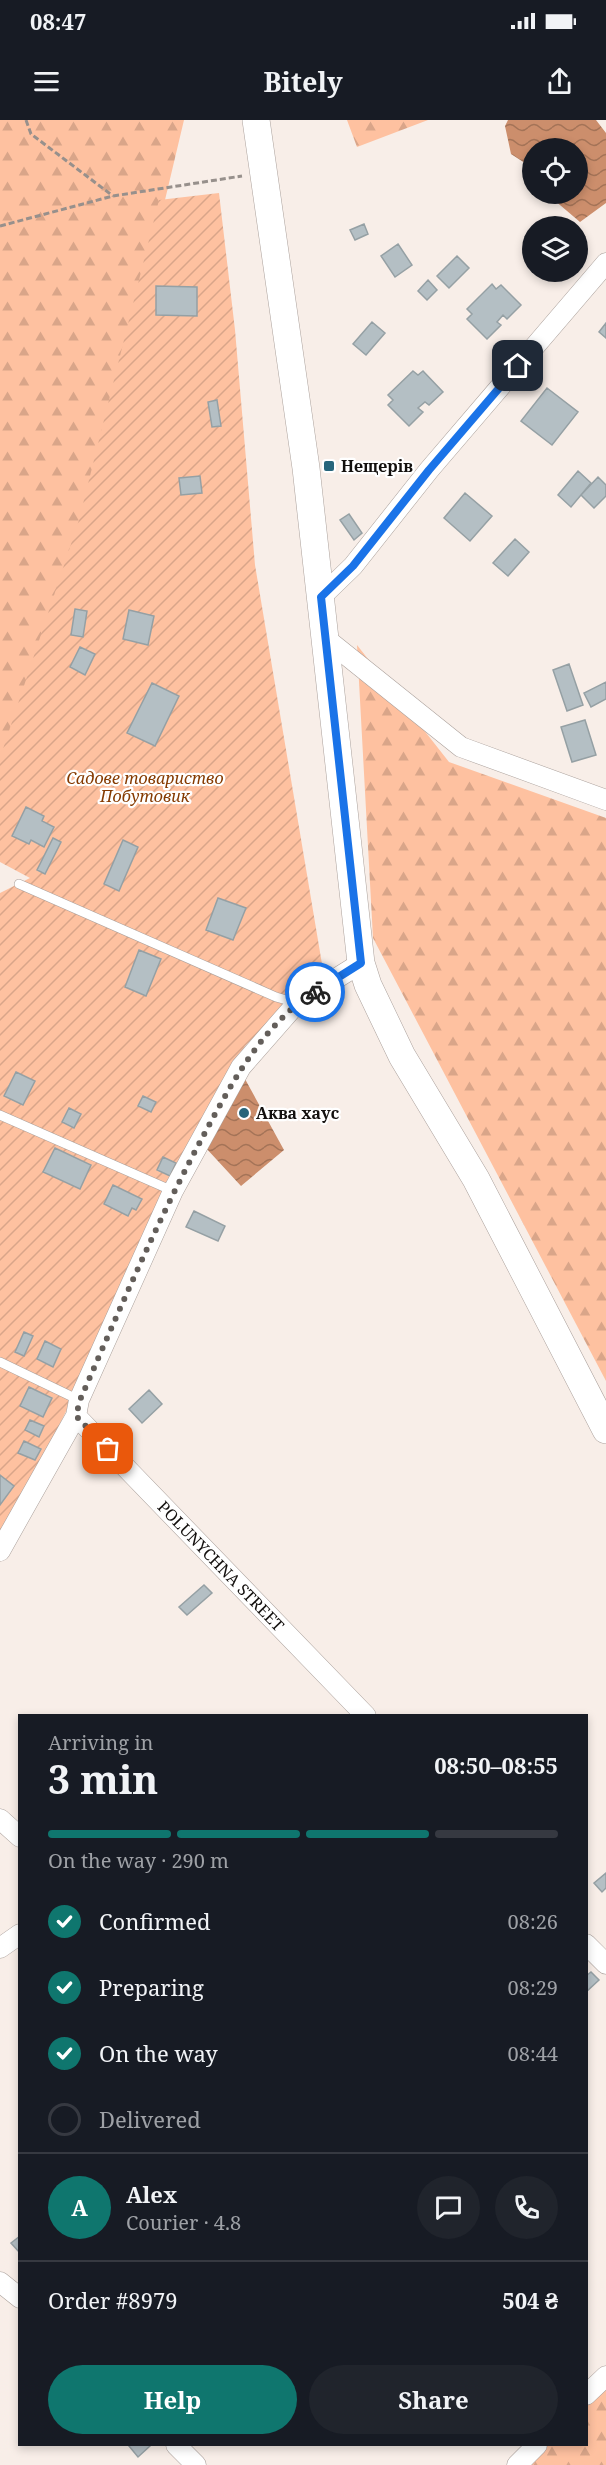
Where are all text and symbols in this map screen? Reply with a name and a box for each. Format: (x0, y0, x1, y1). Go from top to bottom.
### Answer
text: 08:47 (30, 6, 86, 36)
text: Bitely (263, 63, 343, 100)
icon: menu (30, 65, 63, 98)
icon: share (543, 65, 576, 98)
map controls (522, 138, 588, 282)
button: locate (522, 138, 588, 204)
button: layers (522, 216, 588, 282)
pin (492, 340, 543, 391)
icon: home (501, 349, 534, 382)
place label: Нещерів (341, 455, 413, 477)
marker: Нещерів (322, 459, 336, 473)
park label: Садове товариство Побутовик (66, 767, 224, 807)
courier (285, 962, 345, 1022)
icon: bike (299, 976, 332, 1009)
place label: Аква хаус (256, 1102, 339, 1124)
marker: Аква хаус (237, 1106, 251, 1120)
pin (82, 1423, 133, 1474)
icon: bag (91, 1432, 124, 1465)
street label: POLUNYCHNA STREET (153, 1496, 289, 1636)
text: Arriving in (48, 1729, 153, 1756)
text: 08:50–08:55 (434, 1750, 558, 1780)
text: 3 min (48, 1752, 158, 1805)
text: On the way · 290 m (48, 1847, 229, 1874)
icon: check (48, 1905, 81, 1938)
text: Confirmed (99, 1906, 210, 1936)
text: 08:26 (508, 1908, 558, 1935)
icon: check (48, 1971, 81, 2004)
text: Preparing (99, 1972, 204, 2002)
text: 08:29 (508, 1974, 558, 2001)
icon: check (48, 2037, 81, 2070)
text: On the way (99, 2038, 218, 2068)
text: 08:44 (508, 2040, 558, 2067)
text: Delivered (99, 2104, 201, 2134)
button: chat (417, 2176, 480, 2239)
button: phone (495, 2176, 558, 2239)
text: Alex (126, 2179, 177, 2209)
text: A (71, 2192, 88, 2222)
text: Courier · 4.8 (126, 2209, 241, 2236)
text: Order #8979 (48, 2285, 178, 2315)
text: 504 ₴ (502, 2285, 558, 2315)
button: Help (48, 2365, 297, 2434)
button: Share (309, 2365, 558, 2434)

